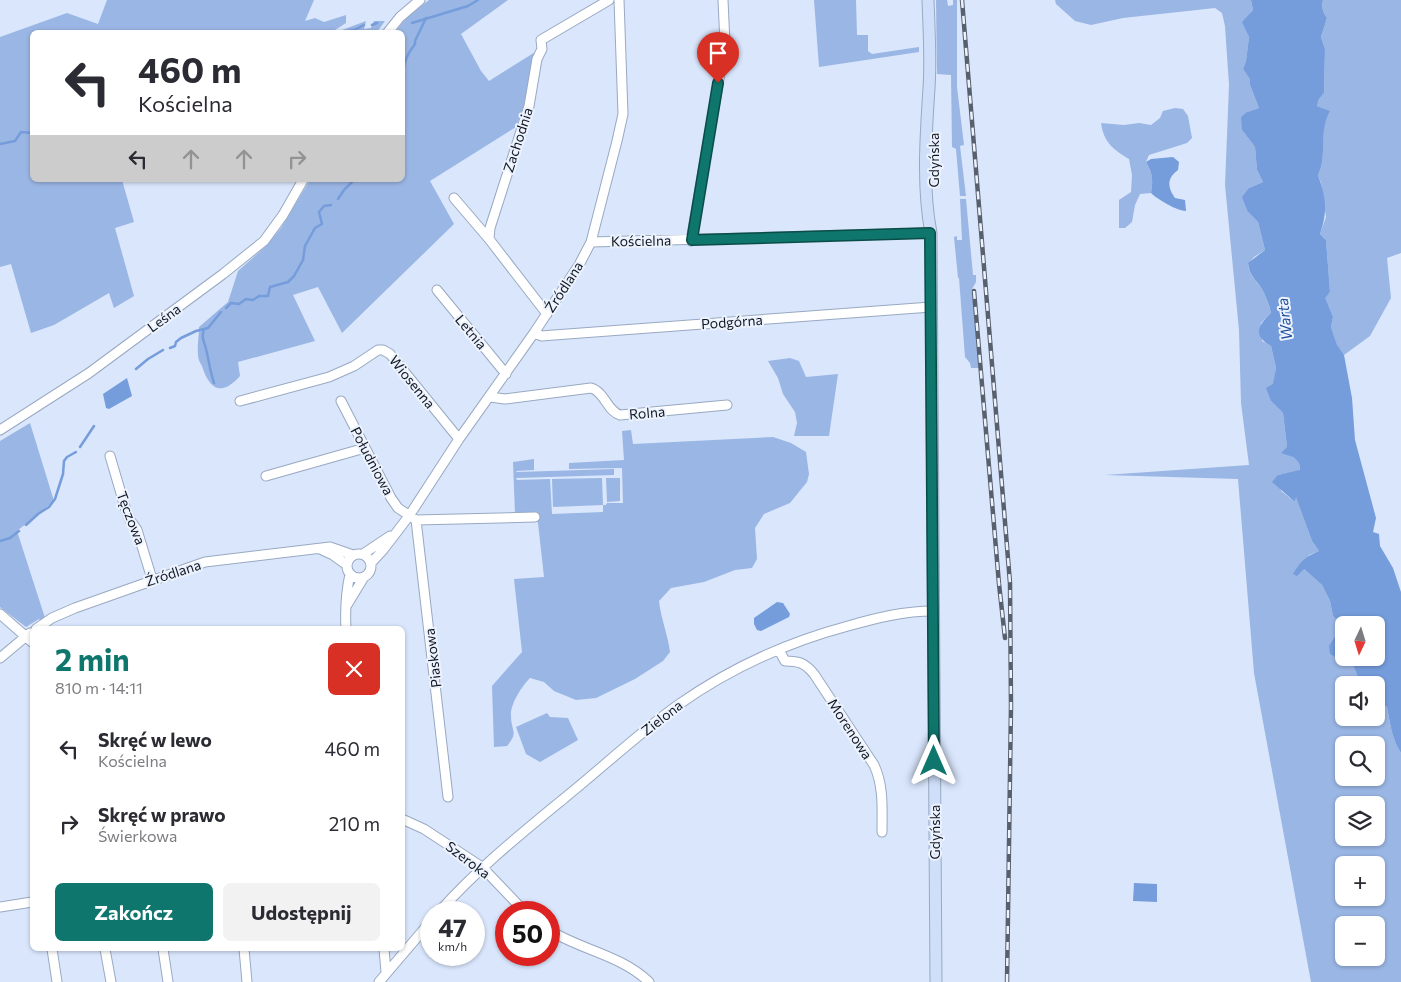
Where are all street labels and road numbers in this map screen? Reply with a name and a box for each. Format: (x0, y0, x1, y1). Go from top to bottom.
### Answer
street label: Zachodnia (499, 105, 536, 174)
street label: Gdyńska (925, 133, 942, 187)
street label: Kościelna (611, 231, 671, 250)
street label: Źródlana (541, 258, 586, 315)
street label: Leśna (144, 300, 184, 335)
street label: Letnia (452, 311, 491, 352)
street label: Podgórna (701, 311, 763, 332)
street label: Wiosenna (386, 352, 439, 412)
street label: Rolna (628, 402, 666, 423)
street label: Południowa (347, 424, 398, 498)
street label: Tęczowa (114, 489, 149, 547)
street label: Źródlana (143, 556, 203, 589)
street label: Piaskowa (420, 627, 445, 689)
street label: Morenowa (825, 695, 876, 762)
street label: Zielona (638, 696, 686, 739)
street label: Gdyńska (926, 805, 943, 859)
street label: Szeroka (443, 837, 494, 882)

